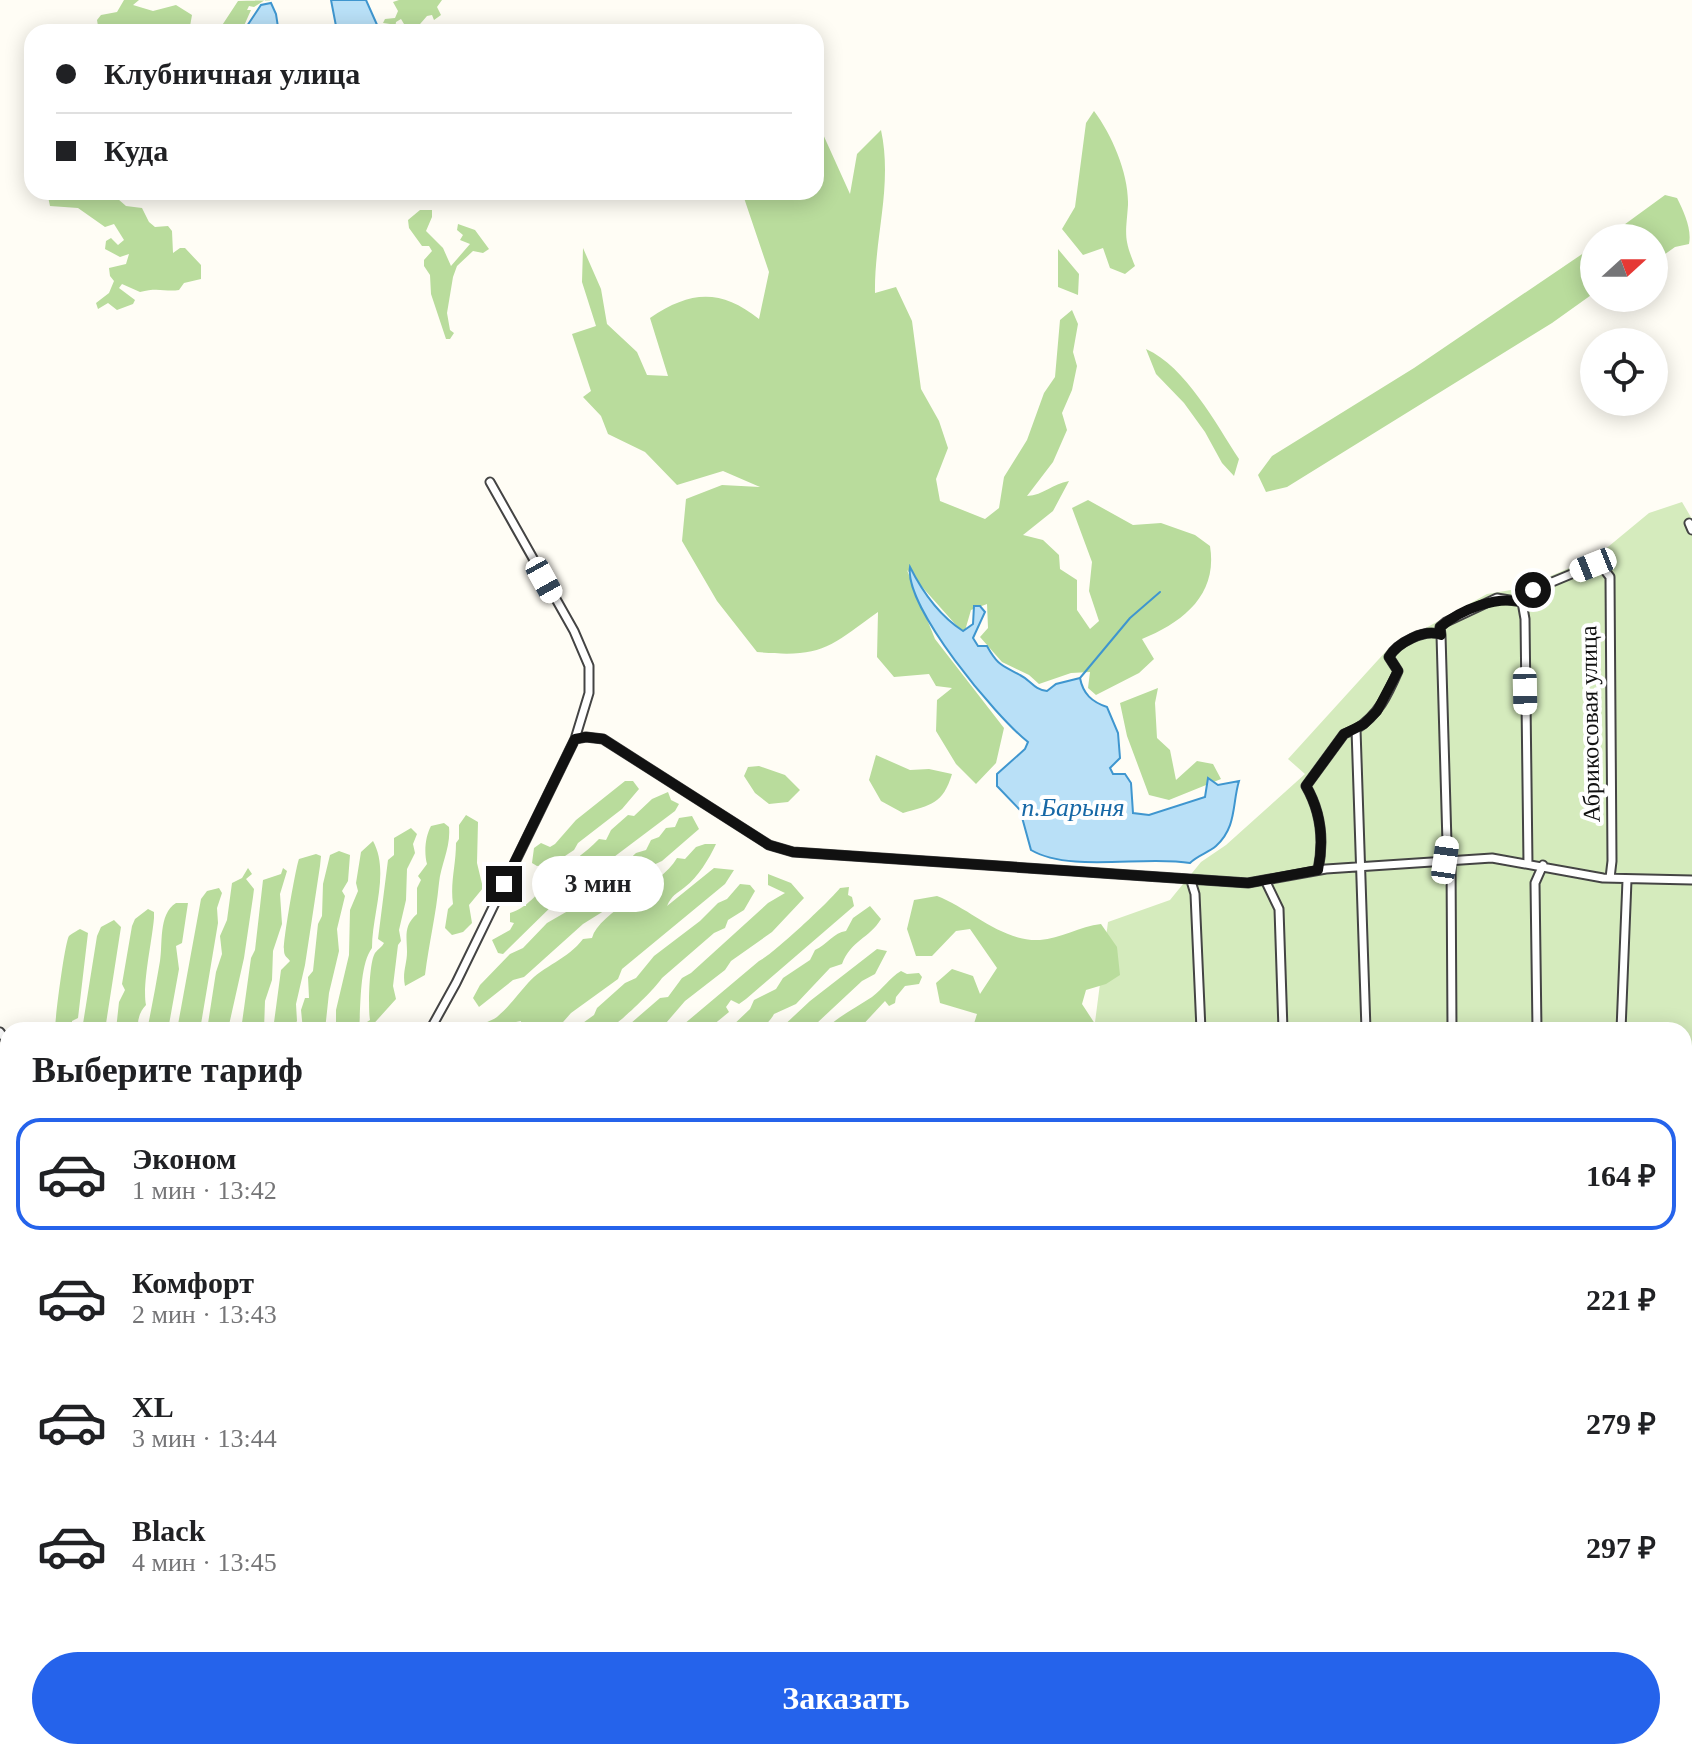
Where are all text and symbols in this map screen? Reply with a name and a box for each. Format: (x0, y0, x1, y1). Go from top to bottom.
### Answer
text: Клубничная улица (104, 57, 360, 90)
text: Куда (104, 134, 168, 167)
north arrow (1580, 224, 1668, 312)
map controls (1580, 224, 1668, 416)
button: locate (1580, 328, 1668, 416)
car (1566, 545, 1620, 585)
car (522, 553, 566, 607)
route start (1515, 572, 1551, 608)
street label: Абрикосовая улица (1575, 625, 1605, 823)
car (1513, 667, 1537, 715)
water label: п.Барыня (1021, 793, 1125, 822)
car (1430, 835, 1460, 885)
callout: 3 мин (532, 856, 664, 912)
route end (486, 866, 522, 902)
text: 3 мин (564, 869, 632, 898)
text: Выберите тариф (32, 1050, 303, 1090)
icon: car (36, 1138, 108, 1210)
text: Эконом (132, 1142, 236, 1175)
text: 164 ₽ (1586, 1159, 1656, 1192)
text: 1 мин · 13:42 (132, 1176, 277, 1205)
icon: car (36, 1262, 108, 1334)
text: Комфорт (132, 1266, 254, 1299)
text: 221 ₽ (1586, 1283, 1656, 1316)
text: 2 мин · 13:43 (132, 1300, 277, 1329)
icon: car (36, 1386, 108, 1458)
text: XL (132, 1390, 174, 1423)
text: 279 ₽ (1586, 1407, 1656, 1440)
text: 3 мин · 13:44 (132, 1424, 277, 1453)
icon: car (36, 1510, 108, 1582)
text: Black (132, 1514, 205, 1547)
text: 297 ₽ (1586, 1531, 1656, 1564)
text: 4 мин · 13:45 (132, 1548, 277, 1577)
button: Заказать (32, 1652, 1660, 1744)

